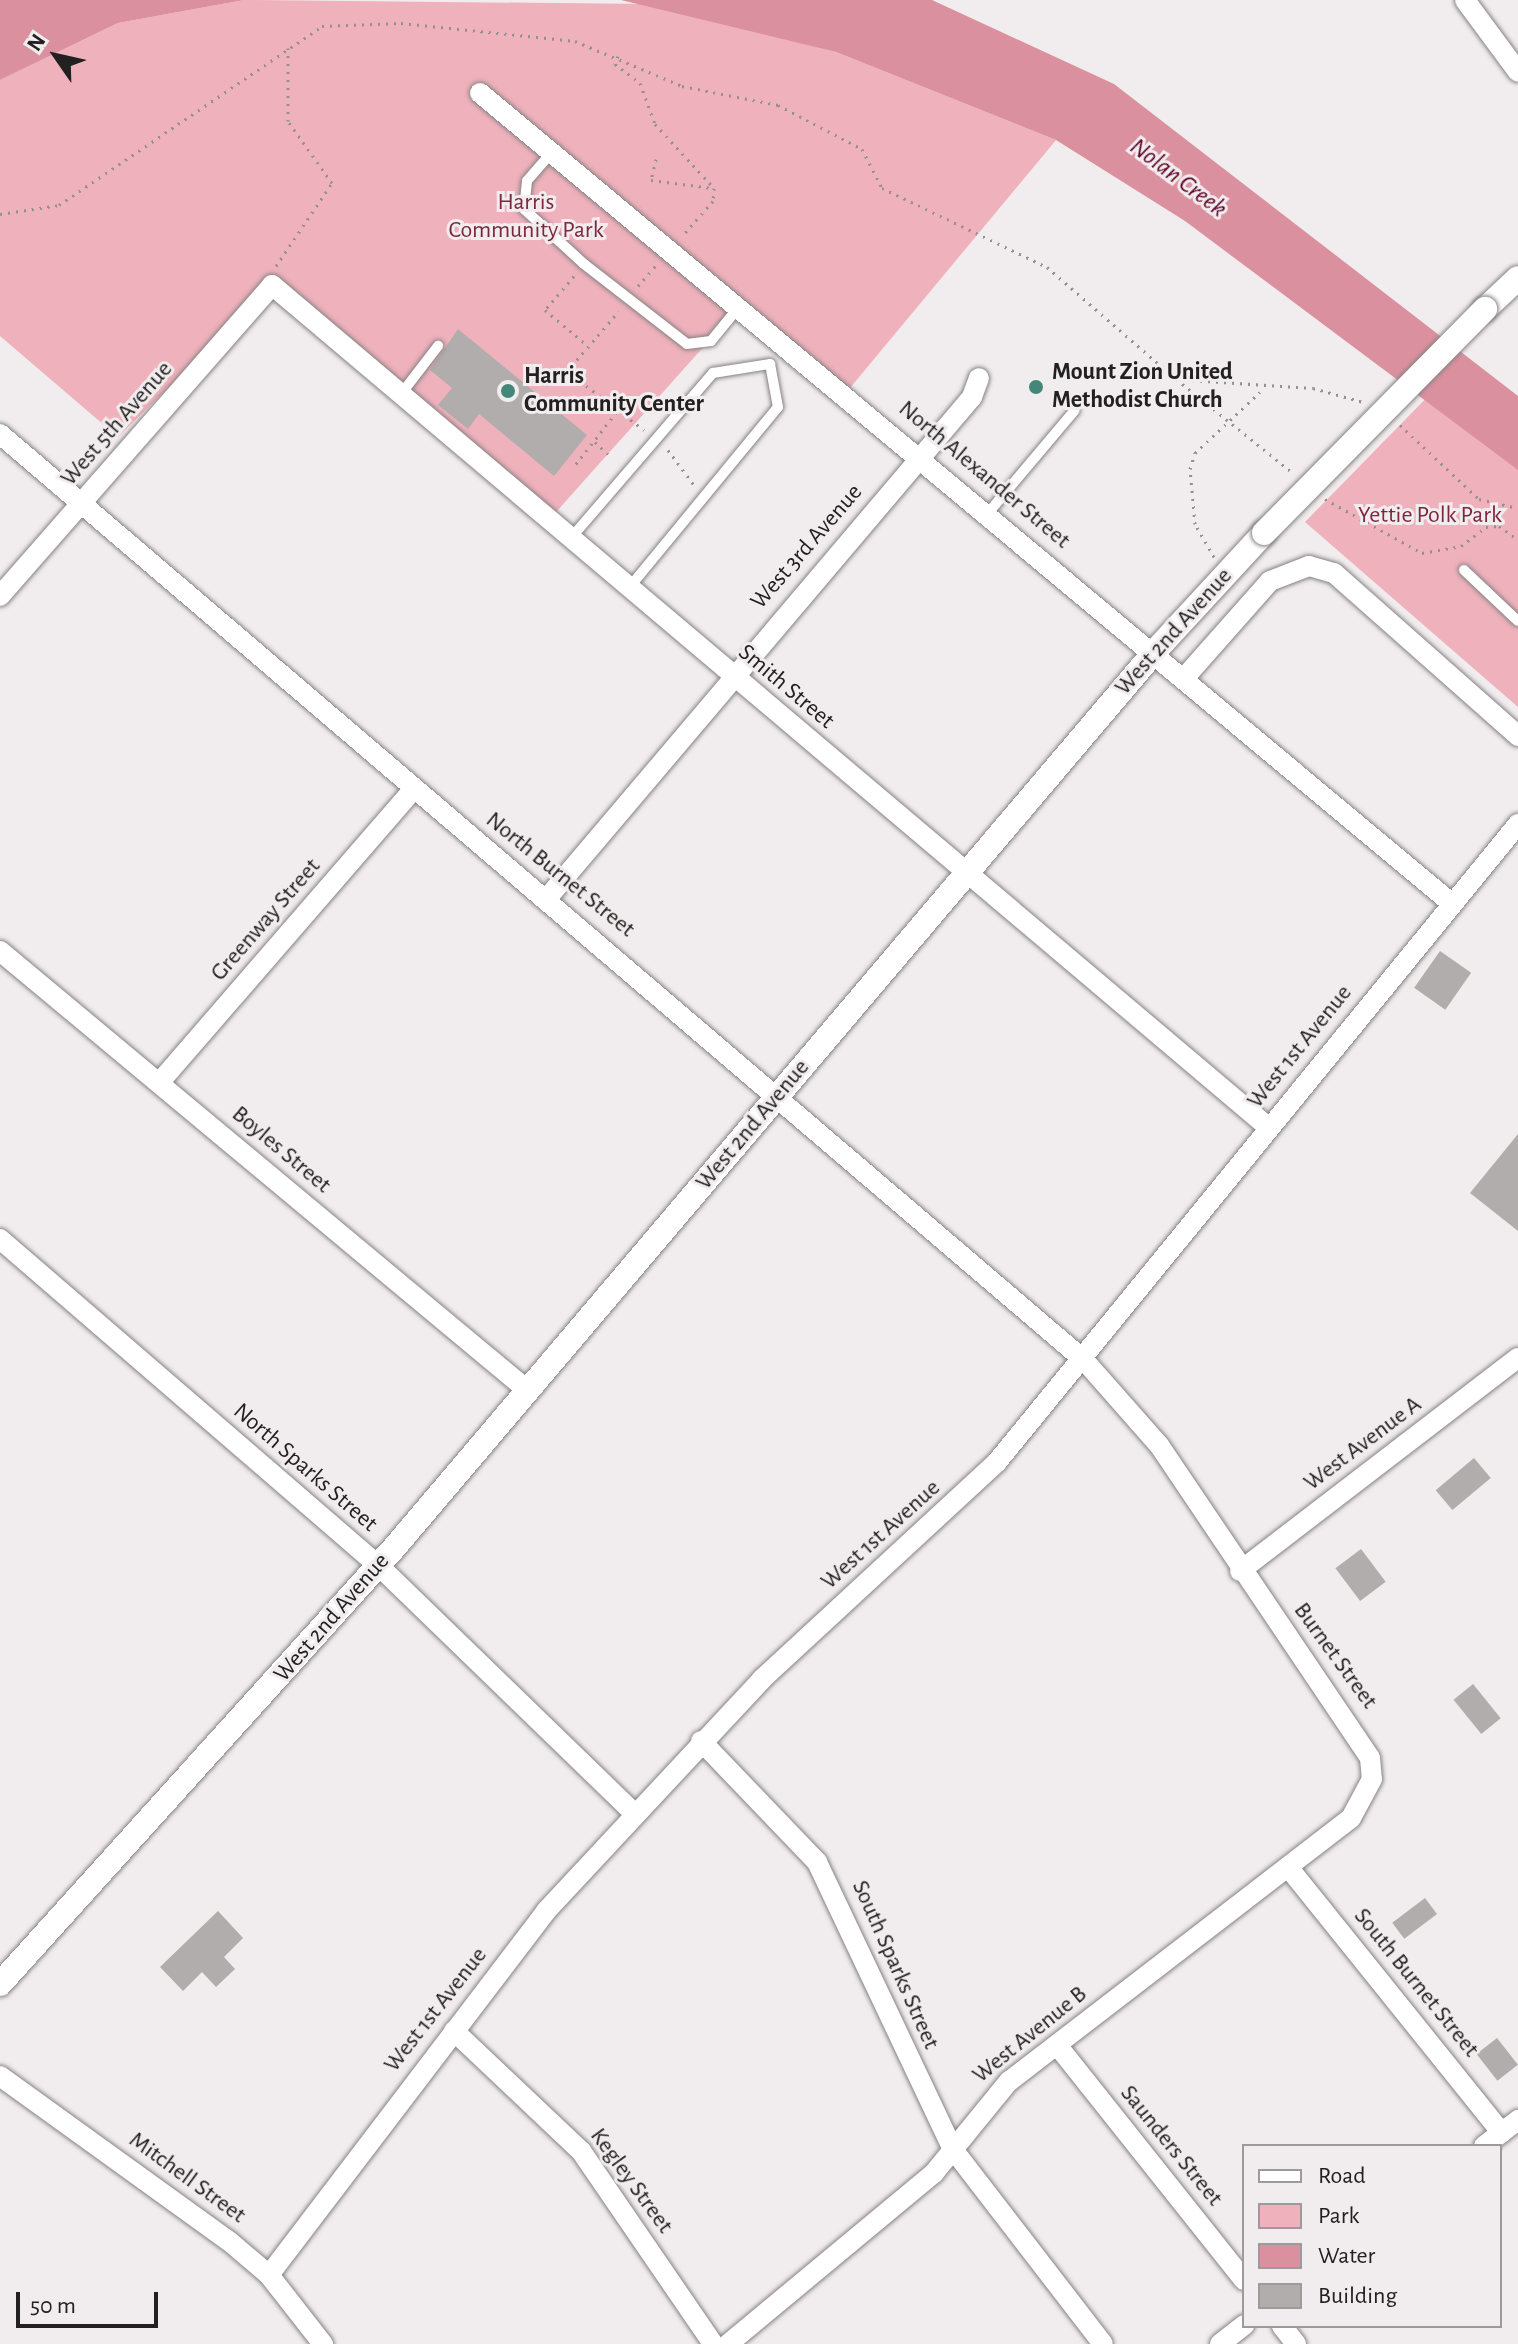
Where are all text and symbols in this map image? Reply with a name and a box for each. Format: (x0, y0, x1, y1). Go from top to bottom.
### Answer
north arrow (16, 16, 96, 96)
text: N (23, 30, 49, 55)
water label: Nolan Creek (1123, 131, 1233, 225)
park label: Harris Community Park (448, 189, 604, 245)
street label: West 5th Avenue (55, 356, 179, 492)
place label: Mount Zion United Methodist Church (1052, 359, 1233, 415)
place label: Harris Community Center (524, 363, 704, 419)
marker: Mount Zion United Methodist Church (1027, 378, 1045, 396)
marker: Harris Community Center (499, 382, 517, 400)
street label: North Alexander Street (892, 395, 1076, 555)
street label: West 3rd Avenue (745, 479, 869, 615)
park label: Yettie Polk Park (1358, 502, 1502, 530)
street label: West 2nd Avenue (1109, 562, 1239, 702)
street label: Smith Street (732, 638, 840, 736)
street label: North Burnet Street (480, 806, 640, 944)
street label: Greenway Street (205, 853, 327, 987)
street label: West 1st Avenue (1241, 979, 1359, 1115)
street label: West 2nd Avenue (690, 1054, 816, 1196)
street label: Boyles Street (226, 1100, 336, 1200)
street label: West Avenue A (1299, 1390, 1427, 1498)
street label: North Sparks Street (227, 1398, 383, 1538)
street label: West 1st Avenue (815, 1474, 947, 1596)
street label: West 2nd Avenue (268, 1548, 396, 1688)
street label: Burnet Street (1287, 1597, 1383, 1715)
street label: South Sparks Street (845, 1876, 945, 2054)
street label: South Burnet Street (1347, 1903, 1485, 2063)
street label: West 1st Avenue (378, 1942, 494, 2078)
street label: West Avenue B (967, 1980, 1093, 2090)
street label: Saunders Street (1114, 2080, 1228, 2212)
street label: Kegley Street (583, 2123, 679, 2239)
street label: Mitchell Street (123, 2126, 251, 2230)
legend (1242, 2144, 1502, 2328)
text: Road (1318, 2164, 1366, 2188)
text: Park (1318, 2204, 1359, 2228)
text: Water (1318, 2244, 1375, 2268)
scale bar (20, 2276, 162, 2326)
text: Building (1318, 2284, 1397, 2308)
text: 50 m (30, 2294, 76, 2318)

